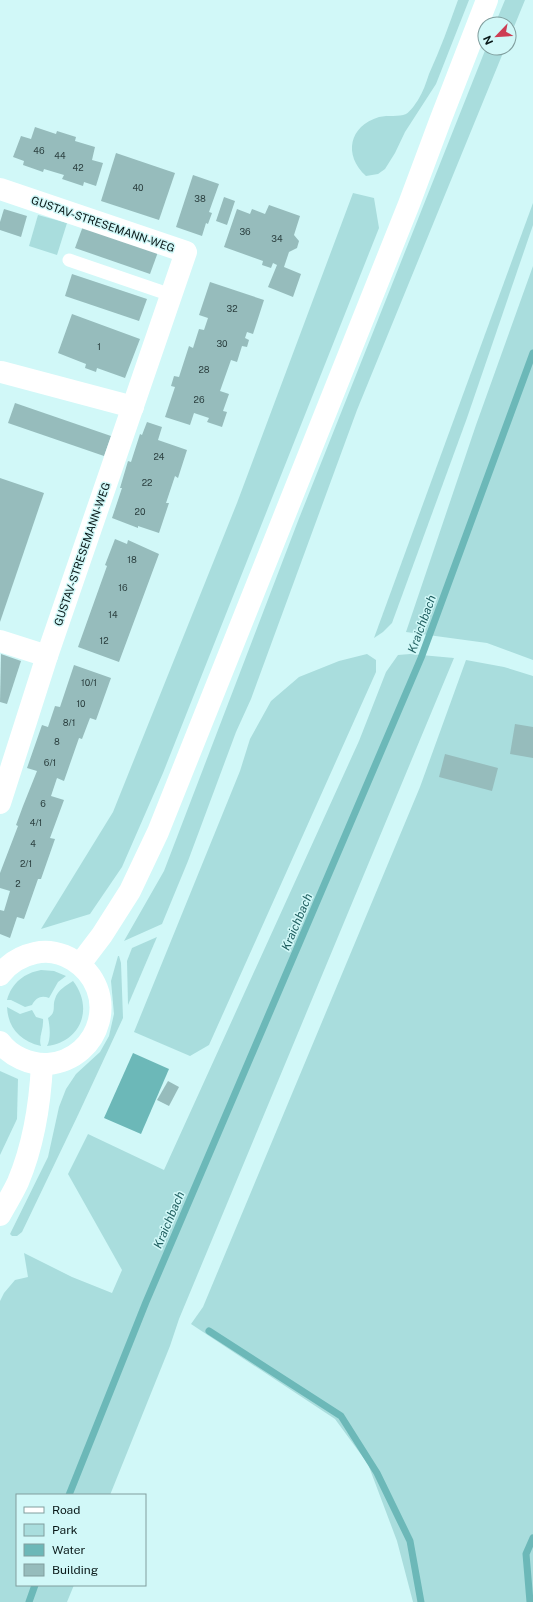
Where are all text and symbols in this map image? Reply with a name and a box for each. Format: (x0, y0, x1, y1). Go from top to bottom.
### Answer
north arrow (477, 16, 517, 56)
text: N (481, 34, 495, 47)
house number: 46 (33, 145, 45, 156)
house number: 44 (54, 150, 66, 161)
house number: 42 (72, 162, 84, 173)
house number: 40 (132, 182, 144, 193)
house number: 38 (194, 193, 206, 204)
street label: GUSTAV-STRESEMANN-WEG (30, 194, 176, 254)
house number: 36 (239, 226, 251, 237)
house number: 34 (271, 233, 283, 244)
house number: 32 (226, 303, 238, 314)
house number: 30 (216, 338, 228, 349)
house number: 1 (97, 341, 101, 352)
house number: 28 (198, 364, 210, 375)
house number: 26 (194, 394, 205, 405)
house number: 24 (153, 451, 165, 462)
house number: 22 (142, 477, 152, 488)
street label: GUSTAV-STRESEMANN-WEG (52, 481, 112, 627)
house number: 20 (135, 506, 146, 517)
house number: 18 (127, 554, 137, 565)
house number: 16 (118, 582, 128, 593)
water label: Kraichbach (405, 593, 439, 655)
house number: 14 (108, 609, 118, 620)
house number: 12 (99, 635, 109, 646)
house number: 10/1 (81, 677, 97, 688)
house number: 10 (76, 698, 86, 709)
house number: 8/1 (63, 717, 75, 728)
house number: 8 (54, 736, 60, 747)
house number: 6/1 (44, 757, 56, 768)
house number: 6 (40, 798, 46, 809)
house number: 4/1 (30, 817, 42, 828)
house number: 4 (30, 838, 36, 849)
house number: 2/1 (20, 858, 32, 869)
house number: 2 (15, 878, 21, 889)
water label: Kraichbach (279, 891, 315, 953)
water label: Kraichbach (151, 1189, 187, 1251)
legend (16, 1494, 146, 1586)
text: Road (52, 1503, 80, 1517)
text: Park (52, 1523, 78, 1537)
text: Water (52, 1543, 86, 1557)
text: Building (52, 1563, 98, 1577)

